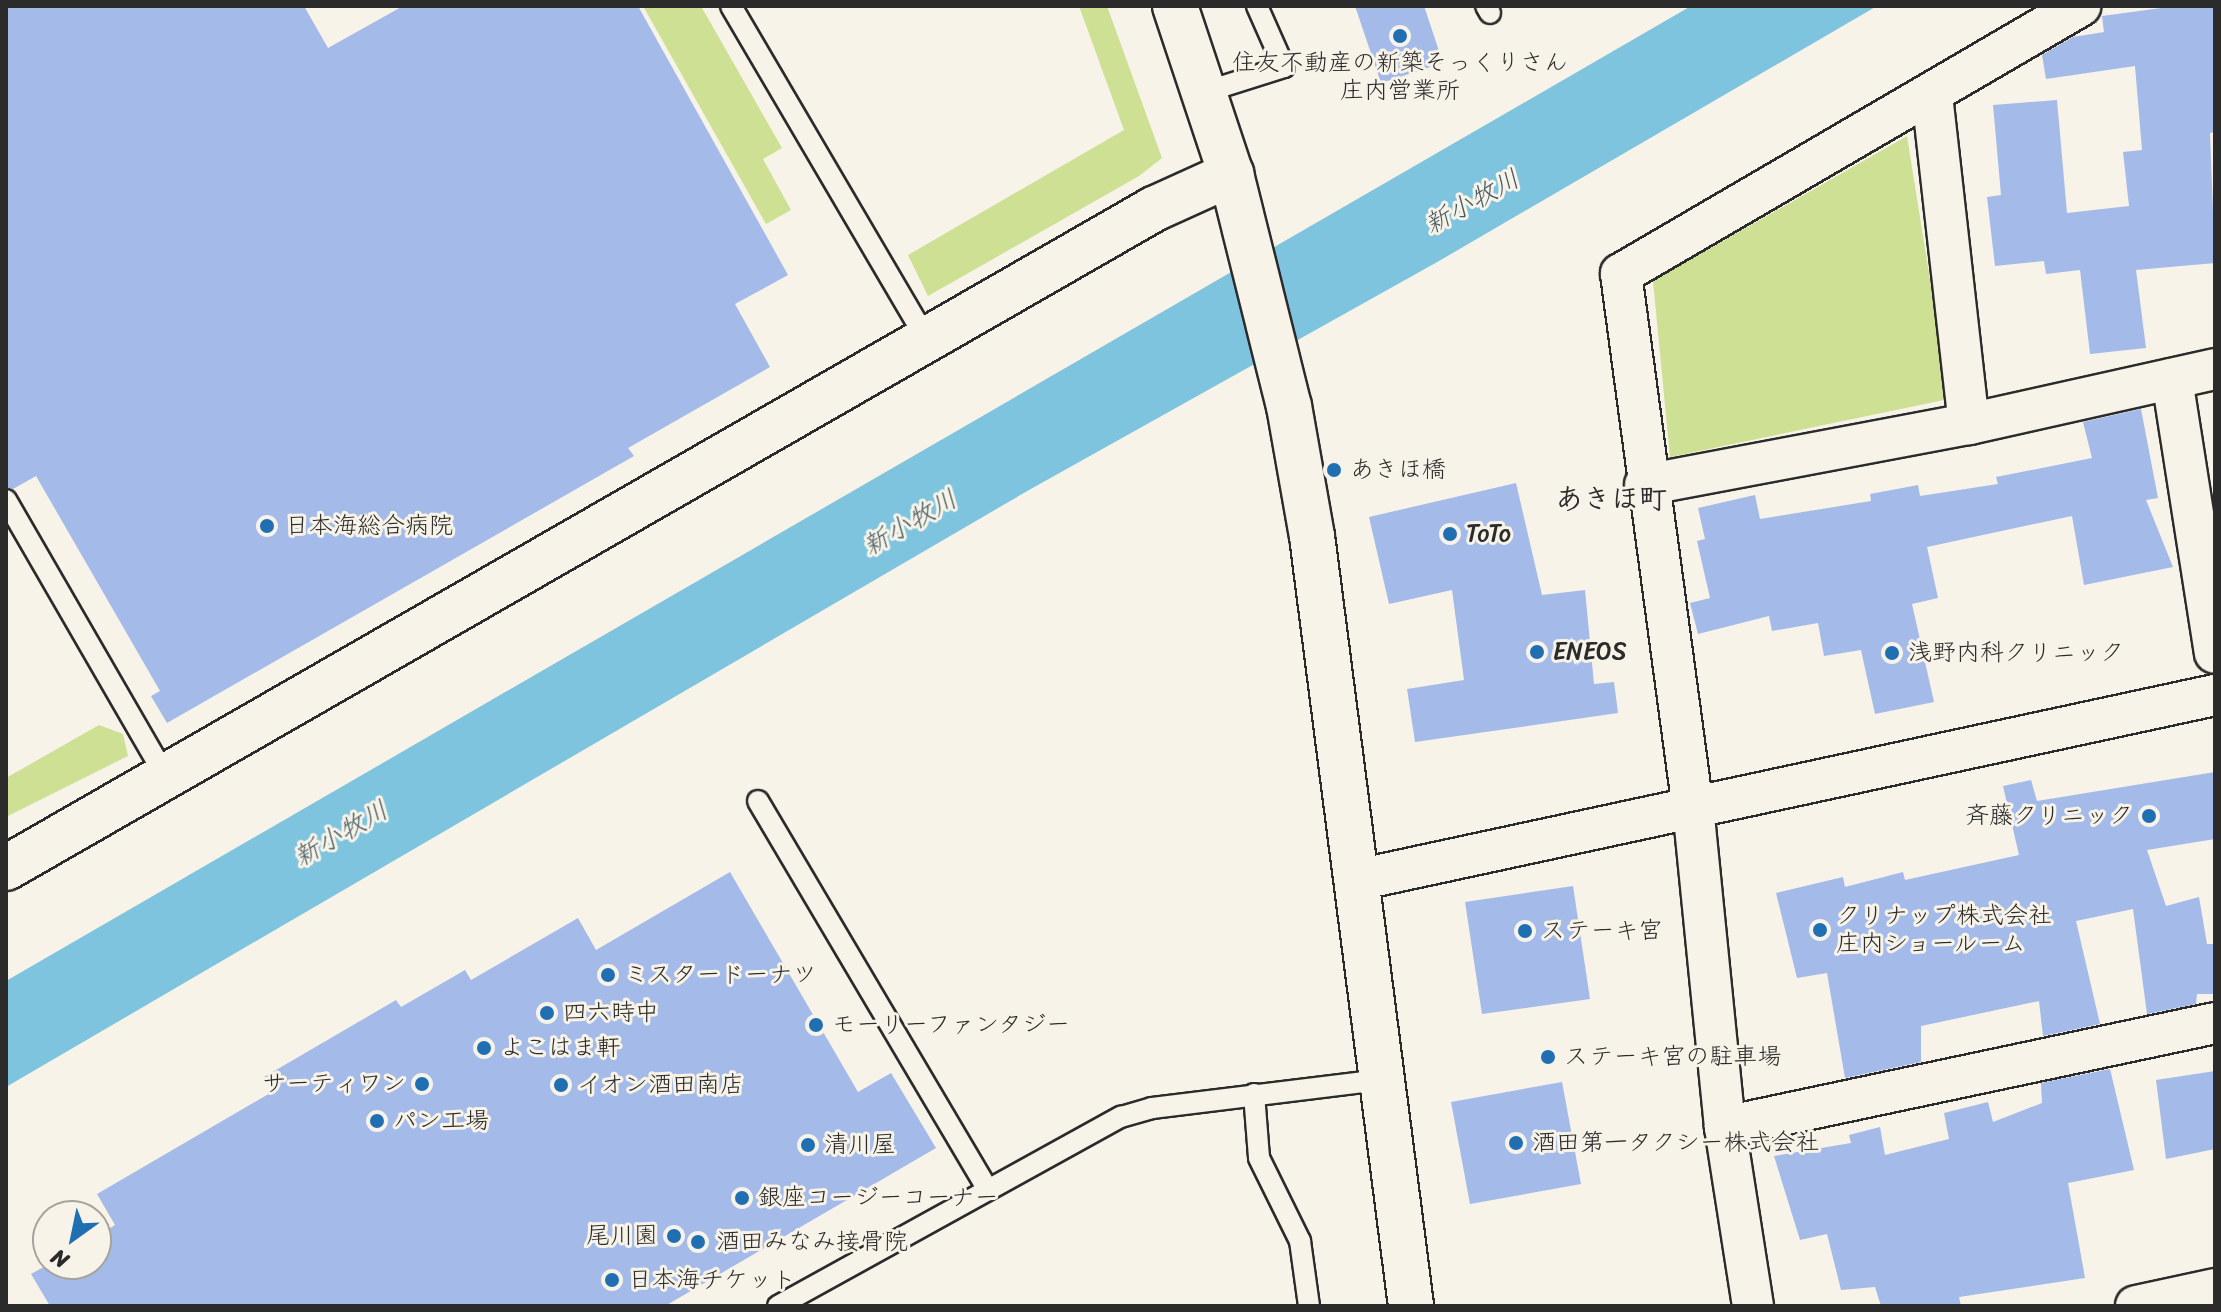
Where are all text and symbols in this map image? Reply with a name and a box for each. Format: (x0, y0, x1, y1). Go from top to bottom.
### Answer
marker: 住友不動産の新築そっくりさん 庄内営業所 (1391, 27, 1409, 45)
place label: 住友不動産の新築そっくりさん 庄内営業所 (1232, 49, 1568, 105)
water label: 新小牧川 (1419, 163, 1525, 241)
place label: あきほ橋 (1350, 456, 1446, 484)
marker: あきほ橋 (1325, 461, 1343, 479)
district label: あきほ町 (1555, 482, 1667, 516)
water label: 新小牧川 (857, 483, 963, 563)
place label: 日本海総合病院 (285, 512, 453, 540)
marker: 日本海総合病院 (256, 515, 278, 537)
place label: ToTo (1466, 520, 1511, 548)
marker: ToTo (1441, 525, 1459, 543)
place label: ENEOS (1553, 638, 1627, 666)
place label: 浅野内科クリニック (1908, 639, 2124, 667)
marker: ENEOS (1528, 643, 1546, 661)
marker: 浅野内科クリニック (1883, 644, 1901, 662)
water label: 新小牧川 (288, 794, 394, 874)
place label: 斉藤クリニック (1965, 802, 2133, 830)
marker: 斉藤クリニック (2140, 807, 2158, 825)
place label: クリナップ株式会社 庄内ショールーム (1836, 902, 2052, 958)
place label: ステーキ宮 (1541, 917, 1661, 945)
marker: クリナップ株式会社 庄内ショールーム (1811, 921, 1829, 939)
marker: ステーキ宮 (1516, 922, 1534, 940)
place label: ミスタードーナツ (624, 961, 816, 989)
marker: ミスタードーナツ (599, 966, 617, 984)
place label: 四六時中 (563, 999, 659, 1027)
marker: 四六時中 (538, 1004, 556, 1022)
place label: モーリーファンタジー (832, 1011, 1072, 1039)
marker: モーリーファンタジー (807, 1016, 825, 1034)
place label: よこはま軒 (500, 1034, 620, 1062)
marker: よこはま軒 (475, 1039, 493, 1057)
place label: ステーキ宮の駐車場 (1564, 1043, 1780, 1071)
marker: ステーキ宮の駐車場 (1539, 1048, 1557, 1066)
place label: サーティワン (262, 1070, 406, 1098)
place label: イオン酒田南店 (577, 1071, 745, 1099)
marker: サーティワン (413, 1075, 431, 1093)
marker: イオン酒田南店 (552, 1076, 570, 1094)
place label: パン工場 (393, 1107, 489, 1135)
marker: パン工場 (368, 1112, 386, 1130)
place label: 酒田第一タクシー株式会社 (1532, 1129, 1820, 1157)
place label: 清川屋 (824, 1131, 896, 1159)
marker: 酒田第一タクシー株式会社 (1507, 1134, 1525, 1152)
marker: 清川屋 (799, 1136, 817, 1154)
place label: 銀座コージーコーナー (758, 1184, 998, 1212)
marker: 銀座コージーコーナー (733, 1189, 751, 1207)
north arrow (32, 1200, 112, 1280)
place label: 尾川園 (586, 1222, 658, 1250)
marker: 尾川園 (665, 1227, 683, 1245)
place label: 酒田みなみ接骨院 (716, 1228, 908, 1256)
marker: 酒田みなみ接骨院 (687, 1231, 709, 1253)
text: N (43, 1238, 77, 1279)
place label: 日本海チケット (628, 1266, 796, 1294)
marker: 日本海チケット (603, 1271, 621, 1289)

